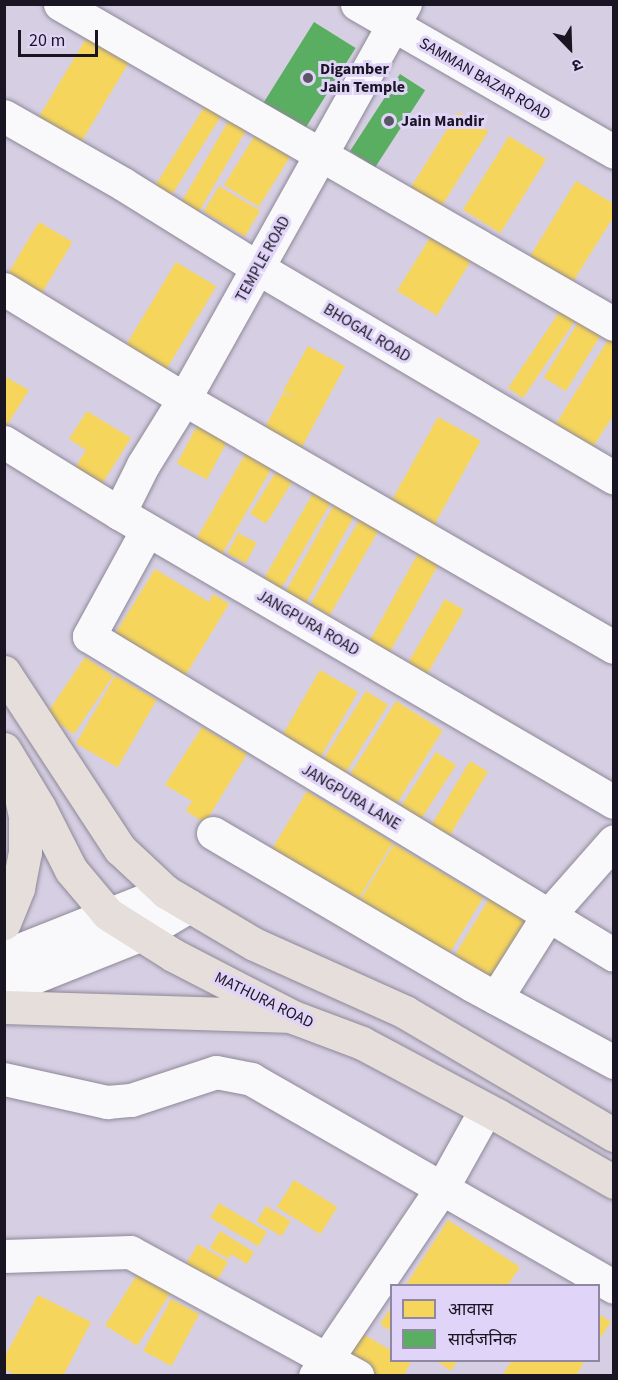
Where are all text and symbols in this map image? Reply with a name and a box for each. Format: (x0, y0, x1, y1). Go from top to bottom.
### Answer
scale bar (21, 18, 100, 56)
north arrow (540, 18, 600, 78)
text: 20 m (29, 28, 65, 53)
street label: SAMMAN BAZAR ROAD (416, 34, 554, 124)
text: उ (568, 53, 586, 77)
place label: Digamber Jain Temple (320, 59, 405, 97)
marker: Digamber Jain Temple (301, 71, 315, 85)
place label: Jain Mandir (401, 111, 484, 131)
marker: Jain Mandir (382, 114, 396, 128)
street label: TEMPLE ROAD (232, 213, 294, 305)
street label: BHOGAL ROAD (320, 300, 414, 366)
street label: JANGPURA ROAD (253, 586, 363, 660)
street label: JANGPURA LANE (298, 760, 404, 834)
street label: MATHURA ROAD (211, 968, 317, 1032)
legend (390, 1284, 600, 1362)
text: आवास (448, 1297, 493, 1322)
text: सार्वजनिक (448, 1327, 517, 1352)

